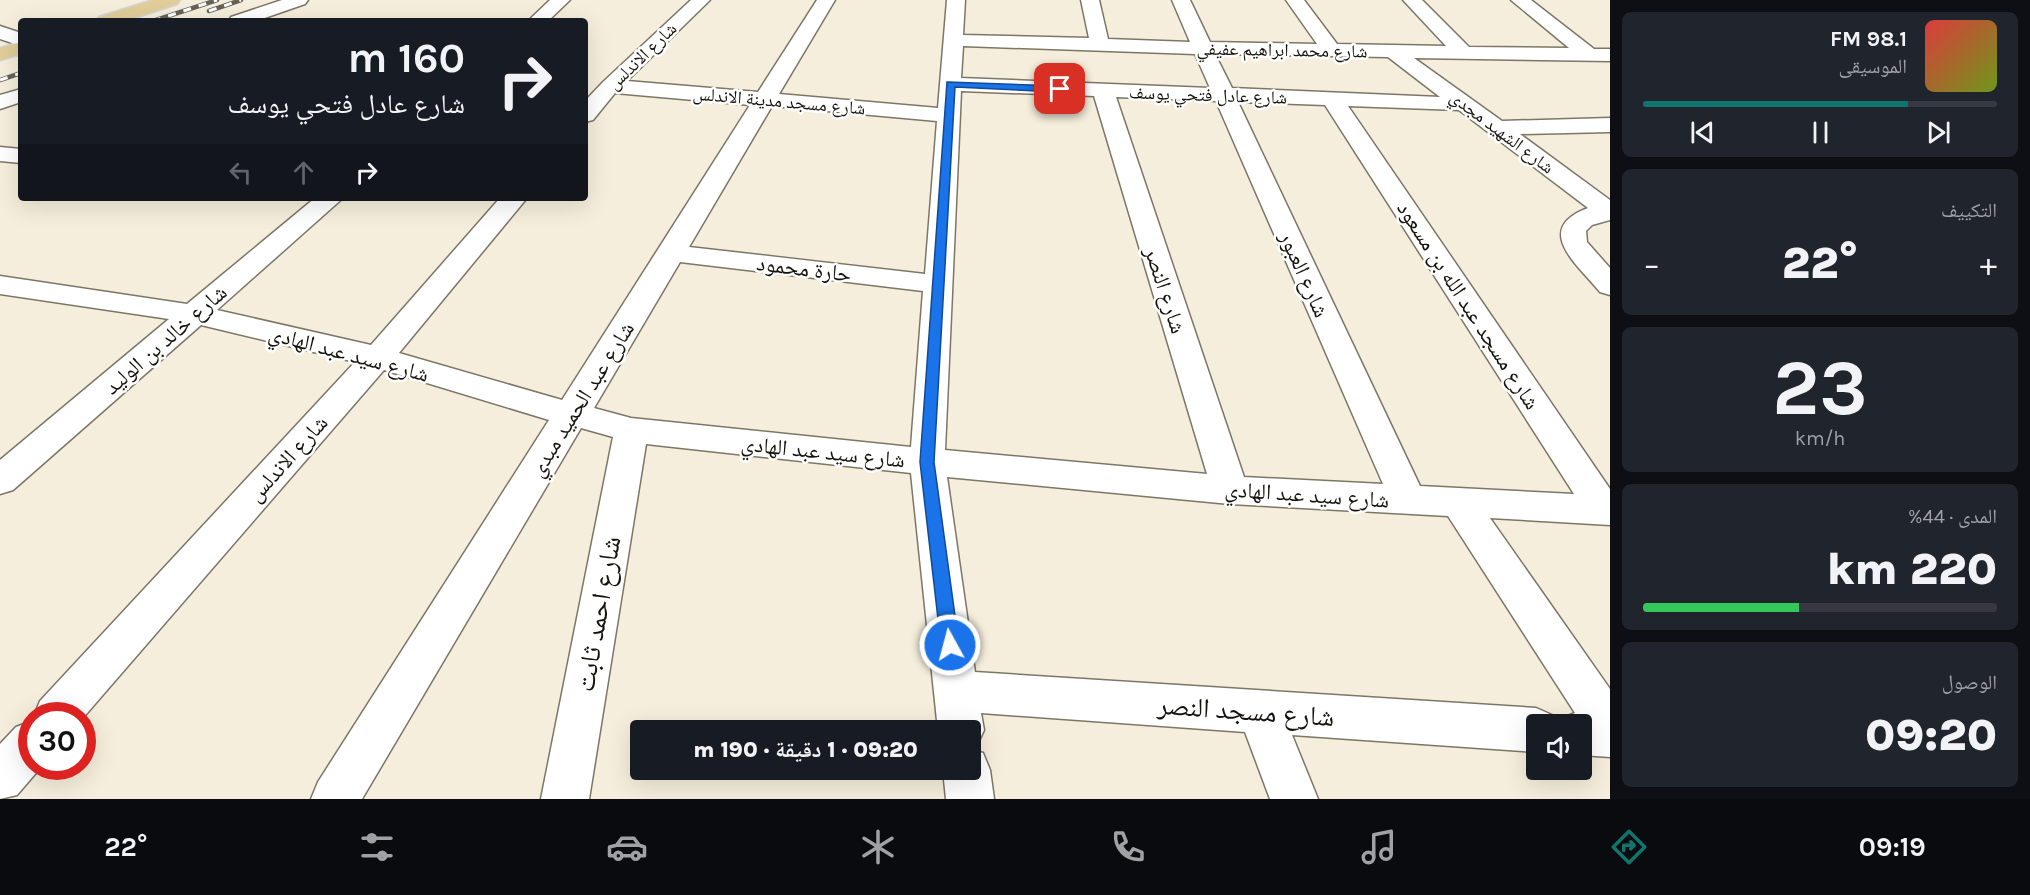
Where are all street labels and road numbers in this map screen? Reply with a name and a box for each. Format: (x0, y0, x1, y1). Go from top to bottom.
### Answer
street label: شارع الاندلس (603, 18, 681, 94)
street label: شارع محمد ابراهيم عفيفي (1196, 38, 1368, 66)
street label: شارع عادل فتحي يوسف (1128, 81, 1288, 112)
street label: شارع مسجد مدينة الاندلس (692, 82, 866, 120)
street label: شارع الشهيد مجدي (1444, 86, 1558, 181)
street label: شارع مسجد عبد الله بن مسعود (1391, 197, 1545, 414)
street label: شارع العبور (1273, 227, 1335, 321)
street label: شارع النصر (1139, 243, 1191, 337)
street label: حارة محمود (755, 250, 853, 288)
street label: شارع خالد بن الوليد (99, 279, 232, 400)
street label: شارع عبد الحميد مبدي (524, 317, 643, 484)
street label: شارع سيد عبد الهادي (265, 320, 432, 391)
street label: شارع الاندلس (242, 410, 333, 507)
street label: شارع سيد عبد الهادي (739, 430, 906, 477)
street label: شارع سيد عبد الهادي (1224, 476, 1390, 517)
street label: شارع احمد ثابت (569, 534, 628, 694)
street label: شارع مسجد النصر (1155, 689, 1335, 734)

